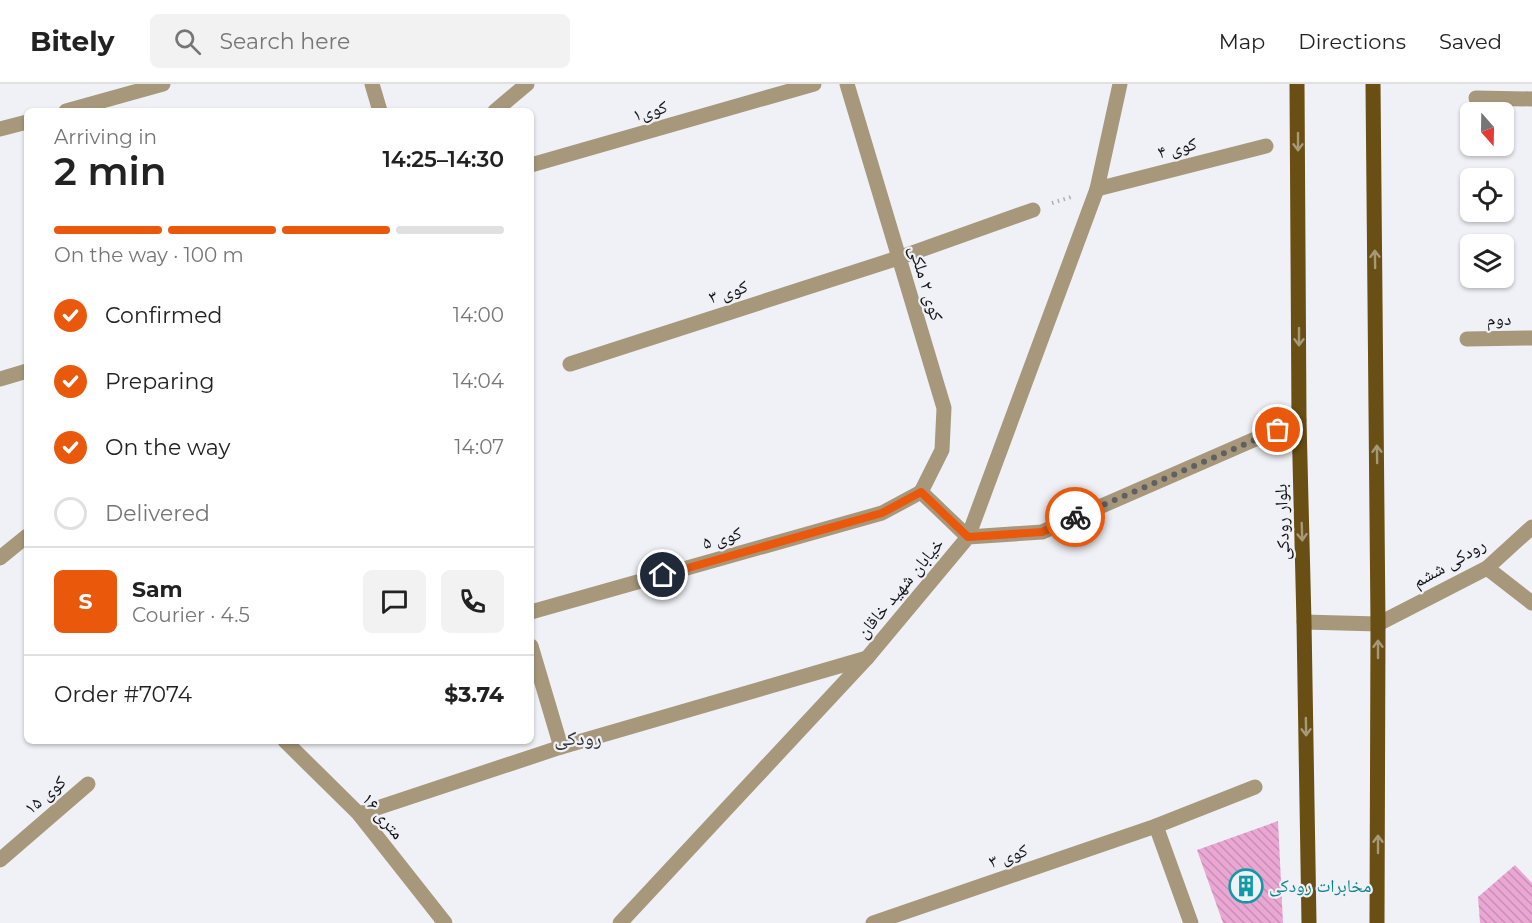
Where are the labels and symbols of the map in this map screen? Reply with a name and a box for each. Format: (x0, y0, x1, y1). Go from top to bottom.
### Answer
street label: کوی۱ (630, 95, 670, 126)
north arrow (1460, 102, 1514, 156)
street label: کوی ۴ (1155, 132, 1199, 163)
one-way arrow (1292, 132, 1304, 152)
street label: کوی ۲ ملکی (904, 243, 948, 324)
one-way arrow (1369, 249, 1381, 269)
street label: کوی ۳ (706, 275, 751, 309)
street label: دوم (1486, 308, 1512, 331)
one-way arrow (1293, 327, 1305, 347)
pin (1252, 404, 1303, 455)
one-way arrow (1371, 444, 1382, 464)
street label: بلوار رودکی (1270, 483, 1294, 561)
courier (1045, 487, 1105, 547)
street label: کوی ۵ (700, 522, 745, 554)
one-way arrow (1296, 522, 1308, 542)
street label: خیابان شهید خاقان (852, 533, 948, 643)
street label: رودکی ششم (1409, 533, 1490, 594)
pin (637, 549, 688, 600)
one-way arrow (1372, 639, 1384, 659)
one-way arrow (1300, 717, 1312, 737)
district label: رودکی (554, 726, 602, 750)
street label: کوی ۱۵ (20, 771, 71, 819)
street label: ۱۶ متری (357, 788, 409, 844)
one-way arrow (1372, 834, 1384, 854)
street label: کوی ۳ (986, 839, 1031, 873)
building icon: مخابرات رودکی (1228, 868, 1264, 904)
place label: مخابرات رودکی (1269, 875, 1372, 897)

